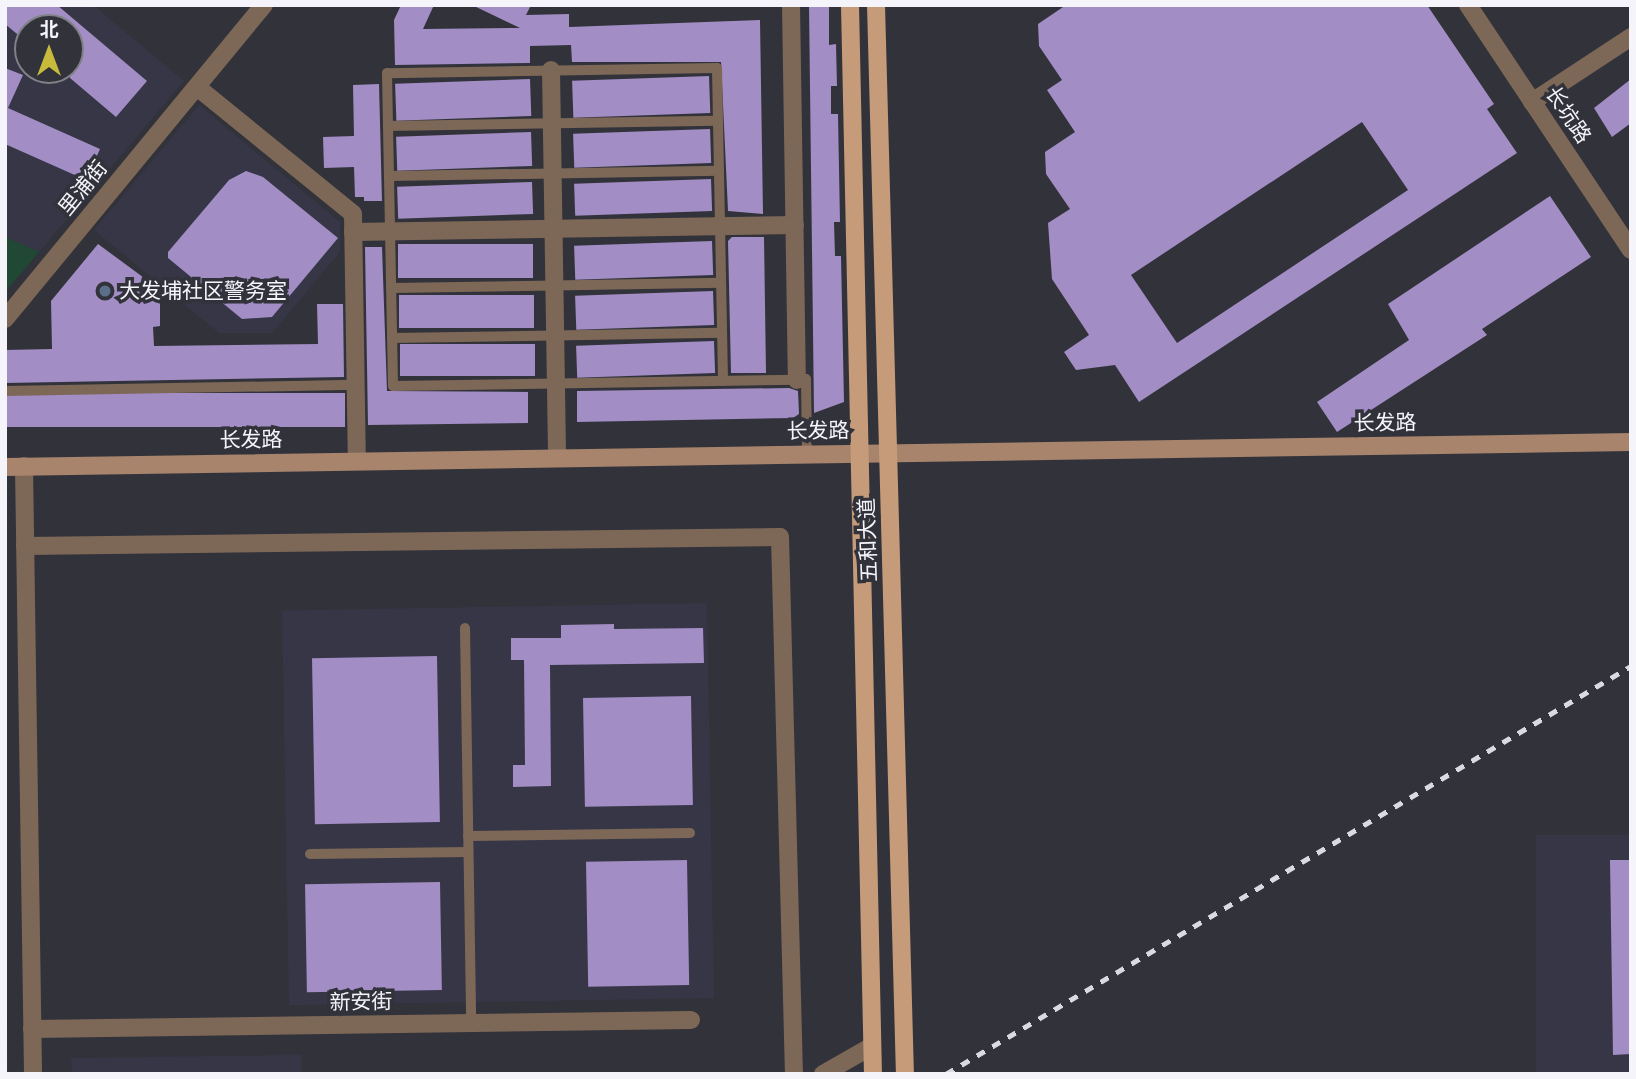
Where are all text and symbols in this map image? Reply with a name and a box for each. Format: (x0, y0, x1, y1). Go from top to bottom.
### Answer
north arrow (14, 14, 84, 84)
text: 北 (39, 18, 59, 41)
street label: 长坑路 (1540, 82, 1596, 148)
street label: 里浦街 (53, 156, 113, 220)
place label: 大发埔社区警务室 (119, 278, 287, 304)
marker: 大发埔社区警务室 (97, 283, 113, 299)
street label: 长发路 (1353, 410, 1417, 436)
street label: 长发路 (786, 418, 850, 444)
street label: 长发路 (219, 427, 283, 453)
street label: 五和大道 (854, 498, 882, 582)
street label: 新安街 (329, 989, 393, 1015)

